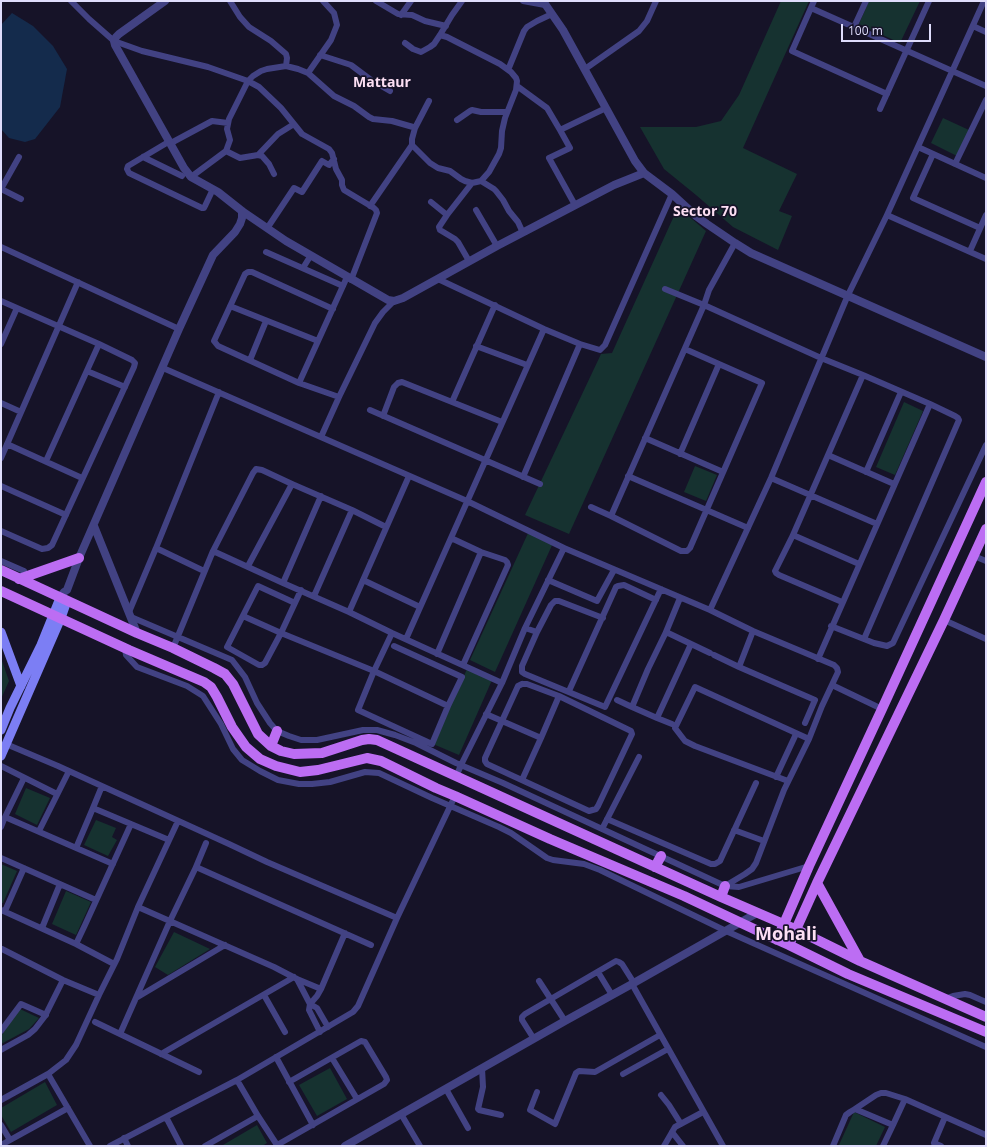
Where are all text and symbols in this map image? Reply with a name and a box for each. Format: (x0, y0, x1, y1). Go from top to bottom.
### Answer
scale bar (843, 16, 933, 42)
text: 100 m (848, 22, 883, 39)
district label: Mattaur (353, 75, 411, 91)
district label: Sector 70 (673, 204, 737, 220)
district label: Mohali (755, 924, 817, 946)

